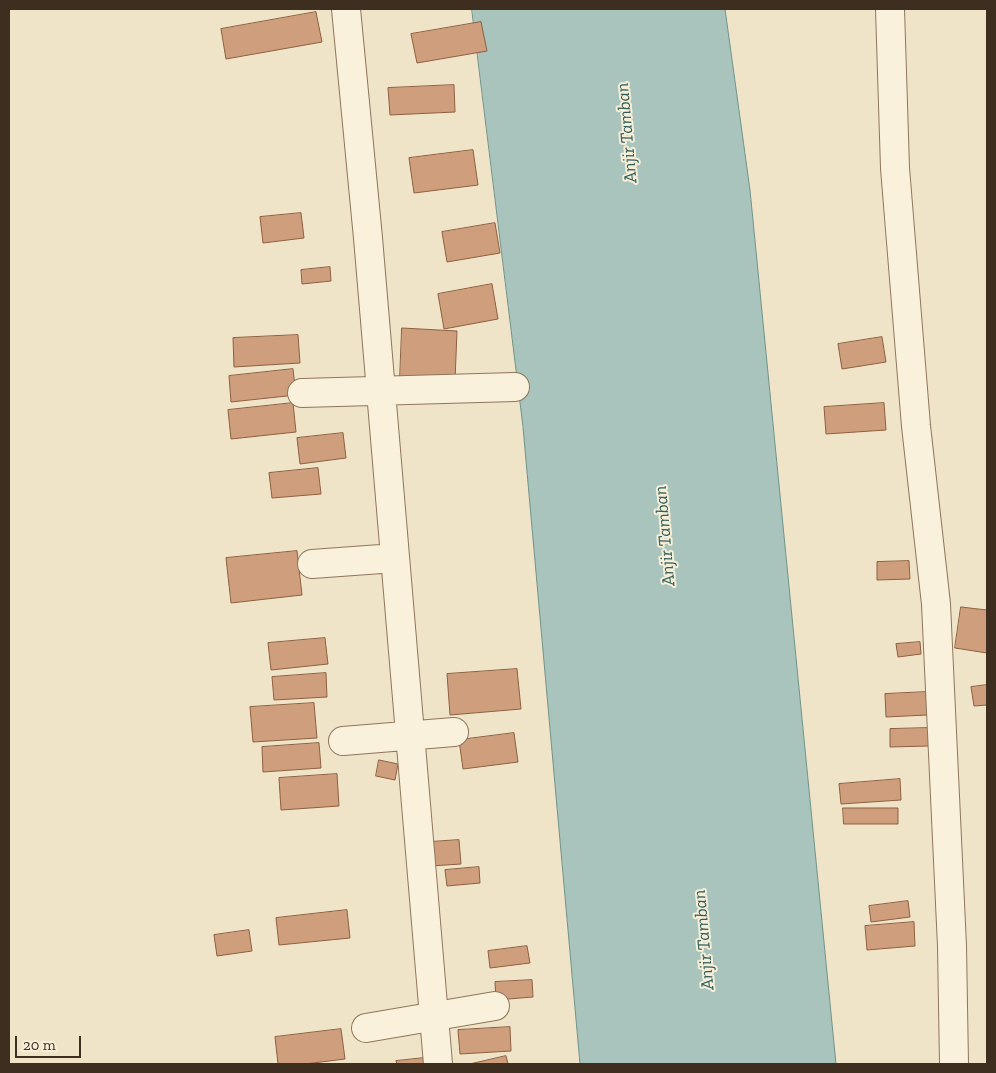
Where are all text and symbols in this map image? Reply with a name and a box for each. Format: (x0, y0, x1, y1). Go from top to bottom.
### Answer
water label: Anjir Tamban (612, 82, 642, 184)
water label: Anjir Tamban (650, 485, 680, 587)
water label: Anjir Tamban (689, 889, 719, 991)
scale bar (18, 1026, 84, 1058)
text: 20 m (23, 1036, 56, 1054)

